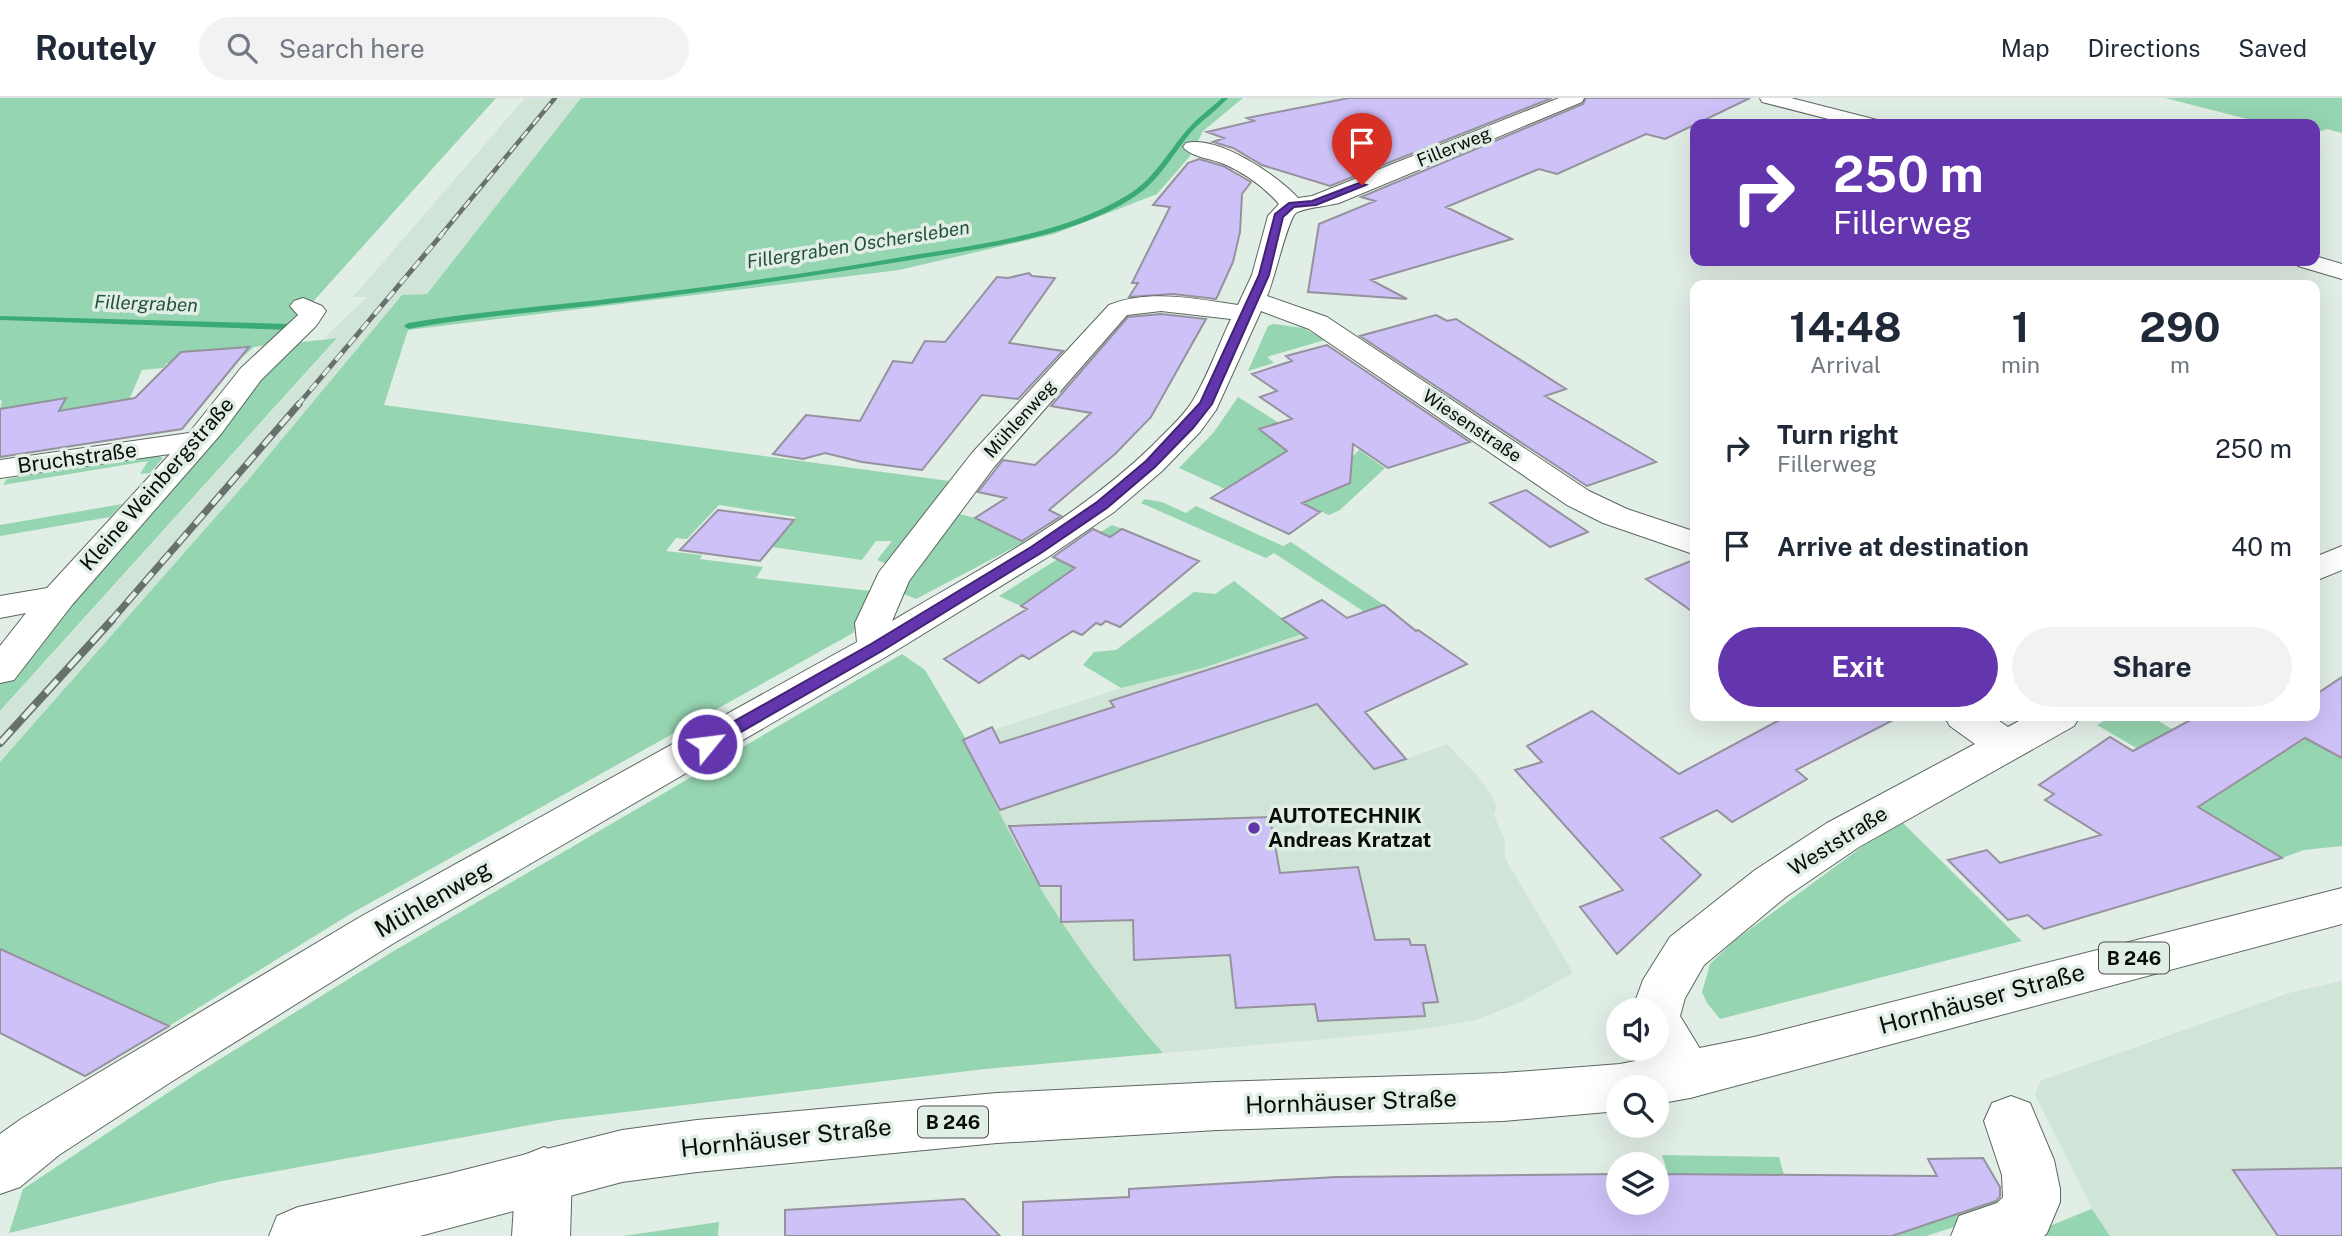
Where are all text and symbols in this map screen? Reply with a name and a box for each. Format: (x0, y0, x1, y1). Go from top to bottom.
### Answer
search box (199, 17, 689, 80)
text: Routely (35, 29, 157, 67)
icon: search (223, 29, 261, 67)
text: Search here (279, 33, 425, 64)
text: Map (2001, 34, 2050, 62)
text: Directions (2088, 34, 2200, 62)
text: Saved (2238, 34, 2307, 62)
pin (1332, 113, 1392, 185)
street label: Fillerweg (1414, 122, 1494, 171)
icon: arrive (1343, 124, 1381, 162)
text: 250 m (1833, 145, 1984, 203)
icon: right (1718, 147, 1809, 238)
text: Fillerweg (1833, 204, 1972, 241)
water label: Fillergraben Oschersleben (745, 215, 971, 273)
water label: Fillergraben (94, 290, 198, 316)
text: 14:48 (1789, 302, 1902, 351)
text: 1 (2012, 302, 2030, 351)
text: 290 (2139, 302, 2221, 351)
text: Arrival (1810, 351, 1881, 378)
text: min (2001, 351, 2040, 378)
text: m (2170, 351, 2190, 378)
street label: Mühlenweg (979, 375, 1060, 462)
street label: Wiesenstraße (1419, 385, 1526, 466)
street label: Kleine Weinbergstraße (75, 392, 239, 575)
text: Turn right (1777, 419, 1899, 450)
icon: right (1718, 429, 1756, 467)
text: 250 m (2215, 433, 2292, 464)
street label: Bruchstraße (16, 437, 138, 478)
text: Fillerweg (1777, 450, 1877, 477)
icon: arrive (1718, 527, 1756, 565)
text: Arrive at destination (1777, 531, 2029, 562)
text: 40 m (2231, 531, 2292, 562)
button: Exit (1718, 627, 1998, 707)
button: Share (2012, 627, 2292, 707)
position arrow (670, 707, 744, 781)
street label: Weststraße (1784, 800, 1892, 881)
place label: AUTOTECHNIK Andreas Kratzat (1268, 803, 1431, 852)
marker: AUTOTECHNIK Andreas Kratzat (1246, 820, 1262, 836)
street label: Mühlenweg (369, 854, 496, 943)
road number: B 246 (2099, 943, 2169, 974)
street label: Hornhäuser Straße (1876, 957, 2088, 1039)
map controls (1606, 998, 1669, 1215)
button: sound (1606, 998, 1669, 1061)
button: search (1606, 1075, 1669, 1138)
street label: Hornhäuser Straße (1245, 1083, 1457, 1119)
road number: B 246 (918, 1106, 988, 1138)
street label: Hornhäuser Straße (679, 1112, 893, 1162)
button: layers (1606, 1152, 1669, 1215)

